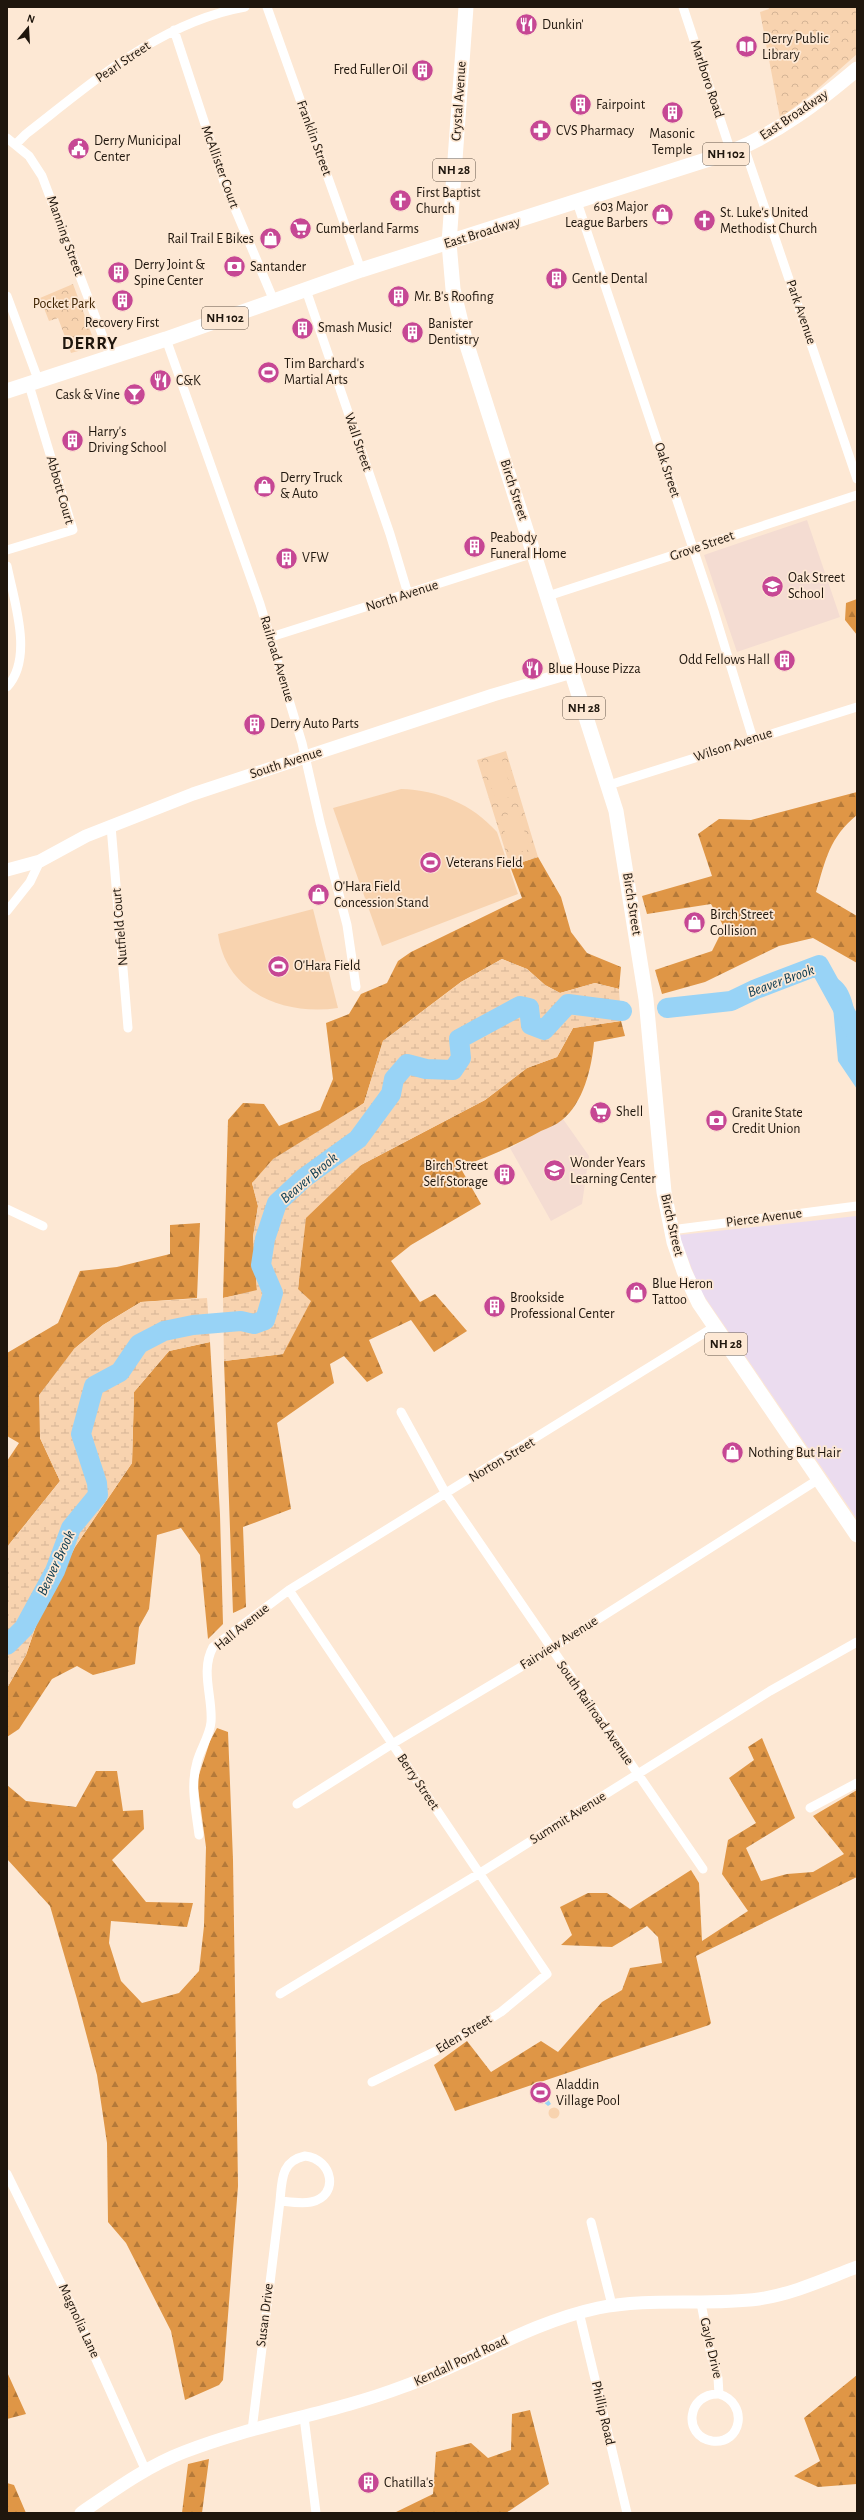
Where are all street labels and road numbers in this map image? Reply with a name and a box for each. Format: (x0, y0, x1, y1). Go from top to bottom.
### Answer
street label: Pearl Street (93, 38, 153, 85)
street label: Marlboro Road (688, 38, 726, 120)
street label: Crystal Avenue (449, 60, 469, 142)
street label: East Broadway (757, 87, 831, 143)
street label: Franklin Street (294, 98, 334, 178)
street label: McAllister Court (199, 124, 242, 211)
road number: NH 102 (703, 143, 749, 165)
road number: NH 28 (433, 159, 475, 181)
street label: Manning Street (44, 194, 86, 278)
street label: East Broadway (442, 215, 522, 251)
street label: Park Avenue (783, 278, 819, 346)
road number: NH 102 (202, 307, 248, 329)
street label: Wall Street (342, 411, 375, 473)
street label: Oak Street (652, 441, 683, 500)
street label: Abbott Court (44, 454, 77, 526)
street label: Birch Street (498, 458, 531, 523)
street label: Grove Street (668, 528, 736, 563)
street label: North Avenue (364, 578, 440, 614)
street label: Railroad Avenue (257, 614, 297, 704)
road number: NH 28 (563, 697, 605, 719)
street label: Wilson Avenue (692, 726, 774, 764)
street label: South Avenue (248, 745, 324, 781)
street label: Birch Street (620, 872, 644, 937)
street label: Nutfield Court (110, 887, 130, 967)
street label: Birch Street (658, 1193, 686, 1258)
street label: Pierce Avenue (725, 1206, 803, 1230)
road number: NH 28 (705, 1333, 747, 1355)
street label: Norton Street (467, 1435, 538, 1485)
street label: Hall Avenue (212, 1601, 272, 1653)
street label: Fairview Avenue (518, 1614, 600, 1672)
street label: South Railroad Avenue (554, 1658, 636, 1768)
street label: Berry Street (394, 1751, 442, 1813)
street label: Summit Avenue (527, 1789, 609, 1847)
street label: Eden Street (434, 2012, 495, 2056)
street label: Magnolia Lane (56, 2282, 102, 2360)
street label: Susan Drive (254, 2282, 276, 2348)
street label: Gayle Drive (697, 2316, 725, 2380)
street label: Kendall Pond Road (412, 2333, 510, 2389)
street label: Phillip Road (589, 2379, 617, 2447)

